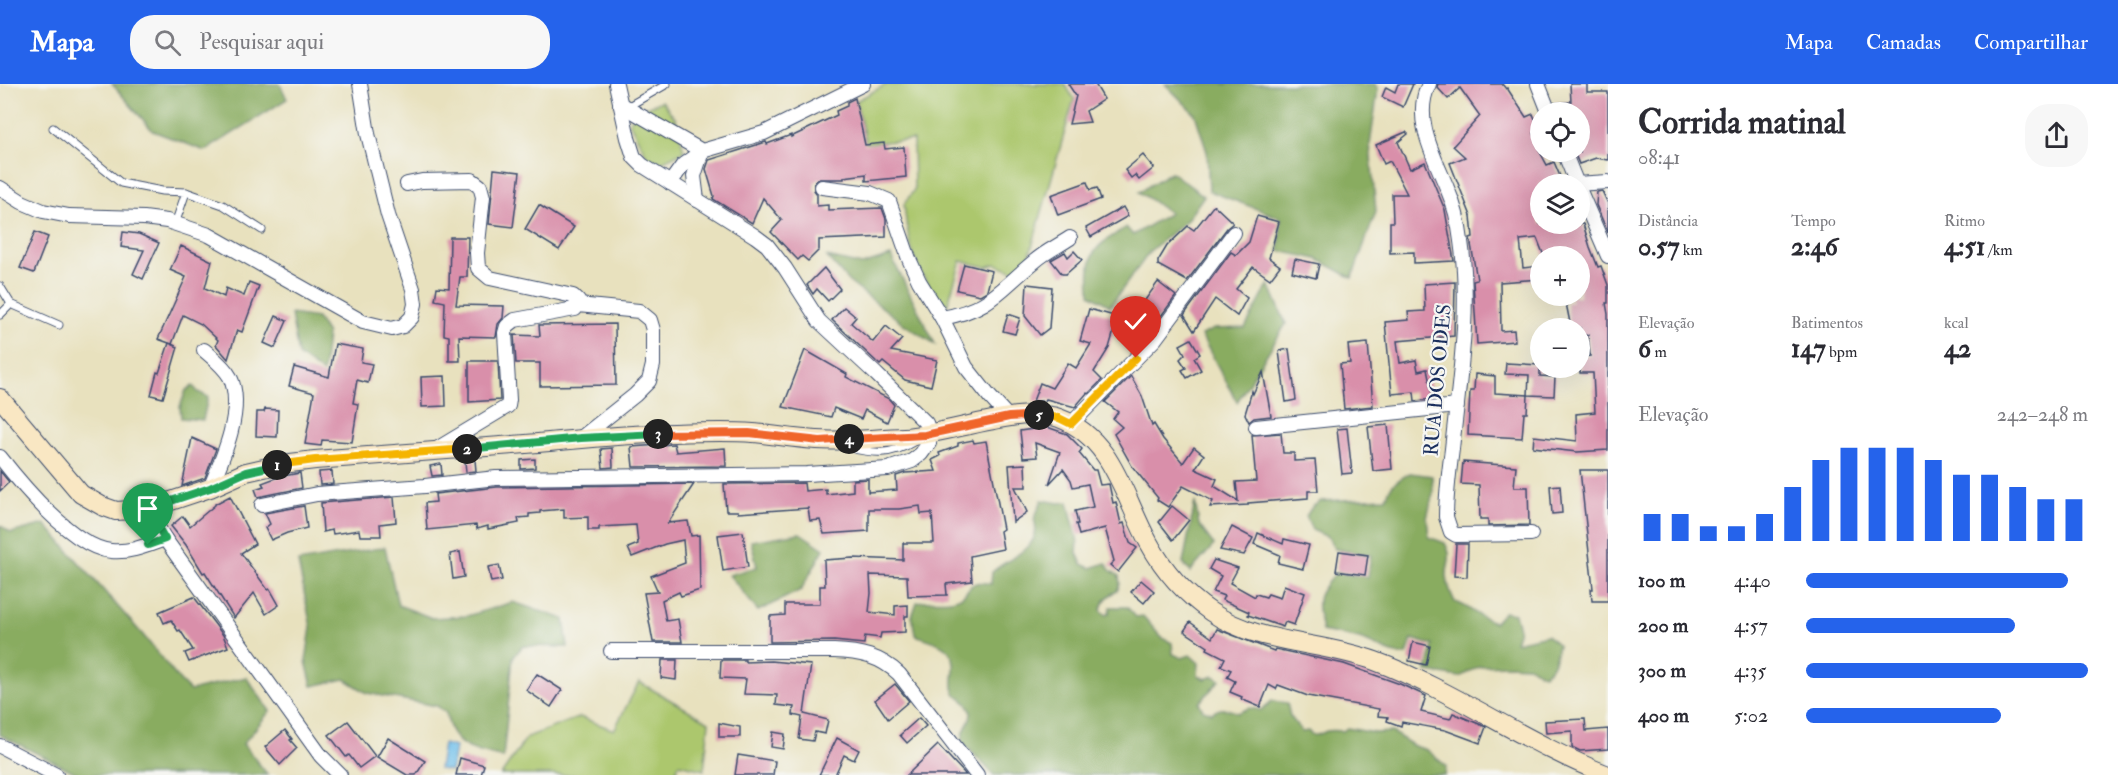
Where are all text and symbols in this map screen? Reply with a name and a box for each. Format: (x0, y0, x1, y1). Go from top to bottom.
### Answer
search box (130, 15, 550, 69)
text: Mapa (30, 25, 94, 60)
icon: search (151, 26, 184, 59)
text: Pesquisar aqui (199, 28, 324, 56)
text: Mapa (1785, 29, 1833, 56)
text: Camadas (1866, 29, 1941, 56)
text: Compartilhar (1974, 29, 2088, 56)
map controls (1530, 102, 1590, 378)
button: locate (1530, 102, 1590, 162)
text: Corrida matinal (1638, 102, 1846, 143)
button: share (2025, 104, 2088, 167)
text: 08:41 (1638, 145, 1681, 170)
button: layers (1530, 174, 1590, 234)
text: Distância (1638, 211, 1698, 231)
text: Tempo (1791, 211, 1836, 231)
text: Ritmo (1944, 211, 1985, 231)
text: 0.57 (1638, 231, 1679, 263)
text: 2:46 (1791, 231, 1838, 263)
text: 4:51 (1944, 231, 1985, 263)
text: km (1679, 240, 1703, 260)
text: /km (1985, 240, 2013, 260)
button: + (1530, 246, 1590, 306)
pin (1110, 296, 1161, 358)
street label: RUA DOS ODES (1418, 303, 1457, 457)
icon: check (1119, 305, 1152, 338)
text: Elevação (1638, 313, 1694, 333)
text: Batimentos (1791, 313, 1863, 333)
text: kcal (1944, 313, 1969, 333)
button: − (1530, 318, 1590, 378)
text: 6 (1638, 333, 1651, 365)
text: 147 (1791, 333, 1826, 365)
text: 42 (1944, 333, 1971, 365)
text: m (1651, 342, 1667, 362)
text: bpm (1826, 342, 1857, 362)
pin: 5 (1024, 400, 1054, 430)
text: Elevação (1638, 402, 1708, 427)
text: 242–248 m (1997, 402, 2088, 427)
text: 5 (1035, 405, 1043, 425)
pin: 3 (643, 419, 673, 449)
text: 3 (655, 424, 661, 444)
pin: 4 (834, 424, 864, 454)
text: 4 (845, 429, 853, 449)
pin: 2 (452, 434, 482, 464)
text: 2 (463, 439, 471, 459)
pin: 1 (262, 450, 292, 480)
text: 1 (274, 455, 280, 475)
pin (122, 483, 173, 545)
icon: arrive (131, 492, 164, 525)
text: 100 m (1638, 568, 1685, 593)
text: 4:40 (1734, 568, 1771, 593)
text: 200 m (1638, 613, 1688, 638)
text: 4:57 (1734, 613, 1768, 638)
text: 300 m (1638, 658, 1686, 683)
text: 4:35 (1734, 658, 1766, 683)
text: 400 m (1638, 703, 1689, 728)
text: 5:02 (1734, 703, 1768, 728)

